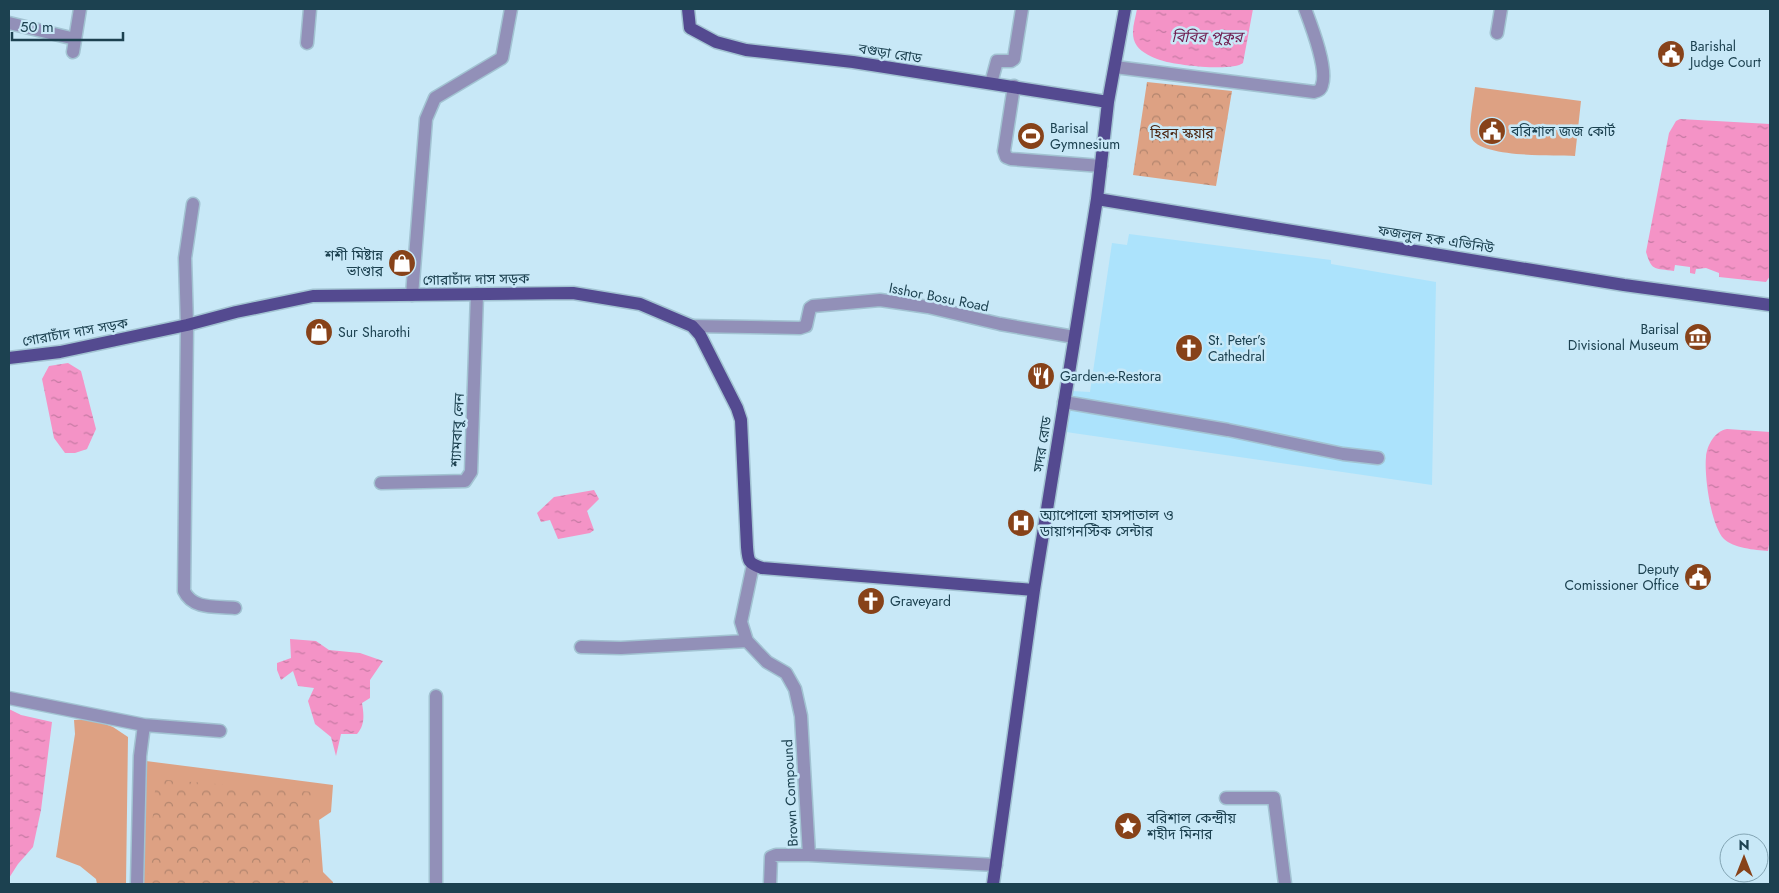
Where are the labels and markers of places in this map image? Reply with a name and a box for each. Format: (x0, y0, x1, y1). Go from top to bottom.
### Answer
place label: Barishal Judge Court (1688, 36, 1761, 72)
public building icon: Barishal Judge Court (1656, 39, 1686, 69)
public building icon: বরিশাল জজ কোর্ট (1477, 116, 1507, 146)
place label: Barisal Gymnesium (1050, 118, 1120, 154)
sports icon: Barisal Gymnesium (1016, 121, 1046, 151)
place label: বরিশাল জজ কোর্ট (1510, 121, 1616, 141)
place label: শশী মিষ্টান্ন ভাণ্ডার (324, 245, 384, 281)
shop icon: শশী মিষ্টান্ন ভাণ্ডার (387, 248, 417, 278)
shop icon: Sur Sharothi (304, 317, 334, 347)
place label: Barisal Divisional Museum (1568, 319, 1679, 355)
place label: Sur Sharothi (338, 322, 410, 342)
museum icon: Barisal Divisional Museum (1683, 322, 1713, 352)
place label: St. Peter’s Cathedral (1208, 330, 1266, 366)
church icon: St. Peter’s Cathedral (1174, 333, 1204, 363)
restaurant icon: Garden-e-Restora (1026, 361, 1056, 391)
place label: Garden-e-Restora (1060, 366, 1161, 386)
place label: অ্যাপোলো হাসপাতাল ও ডায়াগনস্টিক সেন্টার (1039, 505, 1174, 541)
hospital icon: অ্যাপোলো হাসপাতাল ও ডায়াগনস্টিক সেন্টার (1006, 508, 1036, 538)
place label: Deputy Comissioner Office (1564, 559, 1680, 595)
public building icon: Deputy Comissioner Office (1683, 562, 1713, 592)
church icon: Graveyard (856, 586, 886, 616)
place label: Graveyard (890, 591, 951, 611)
place label: বরিশাল কেন্দ্রীয় শহীদ মিনার (1146, 808, 1236, 844)
place icon: বরিশাল কেন্দ্রীয় শহীদ মিনার (1113, 811, 1143, 841)

